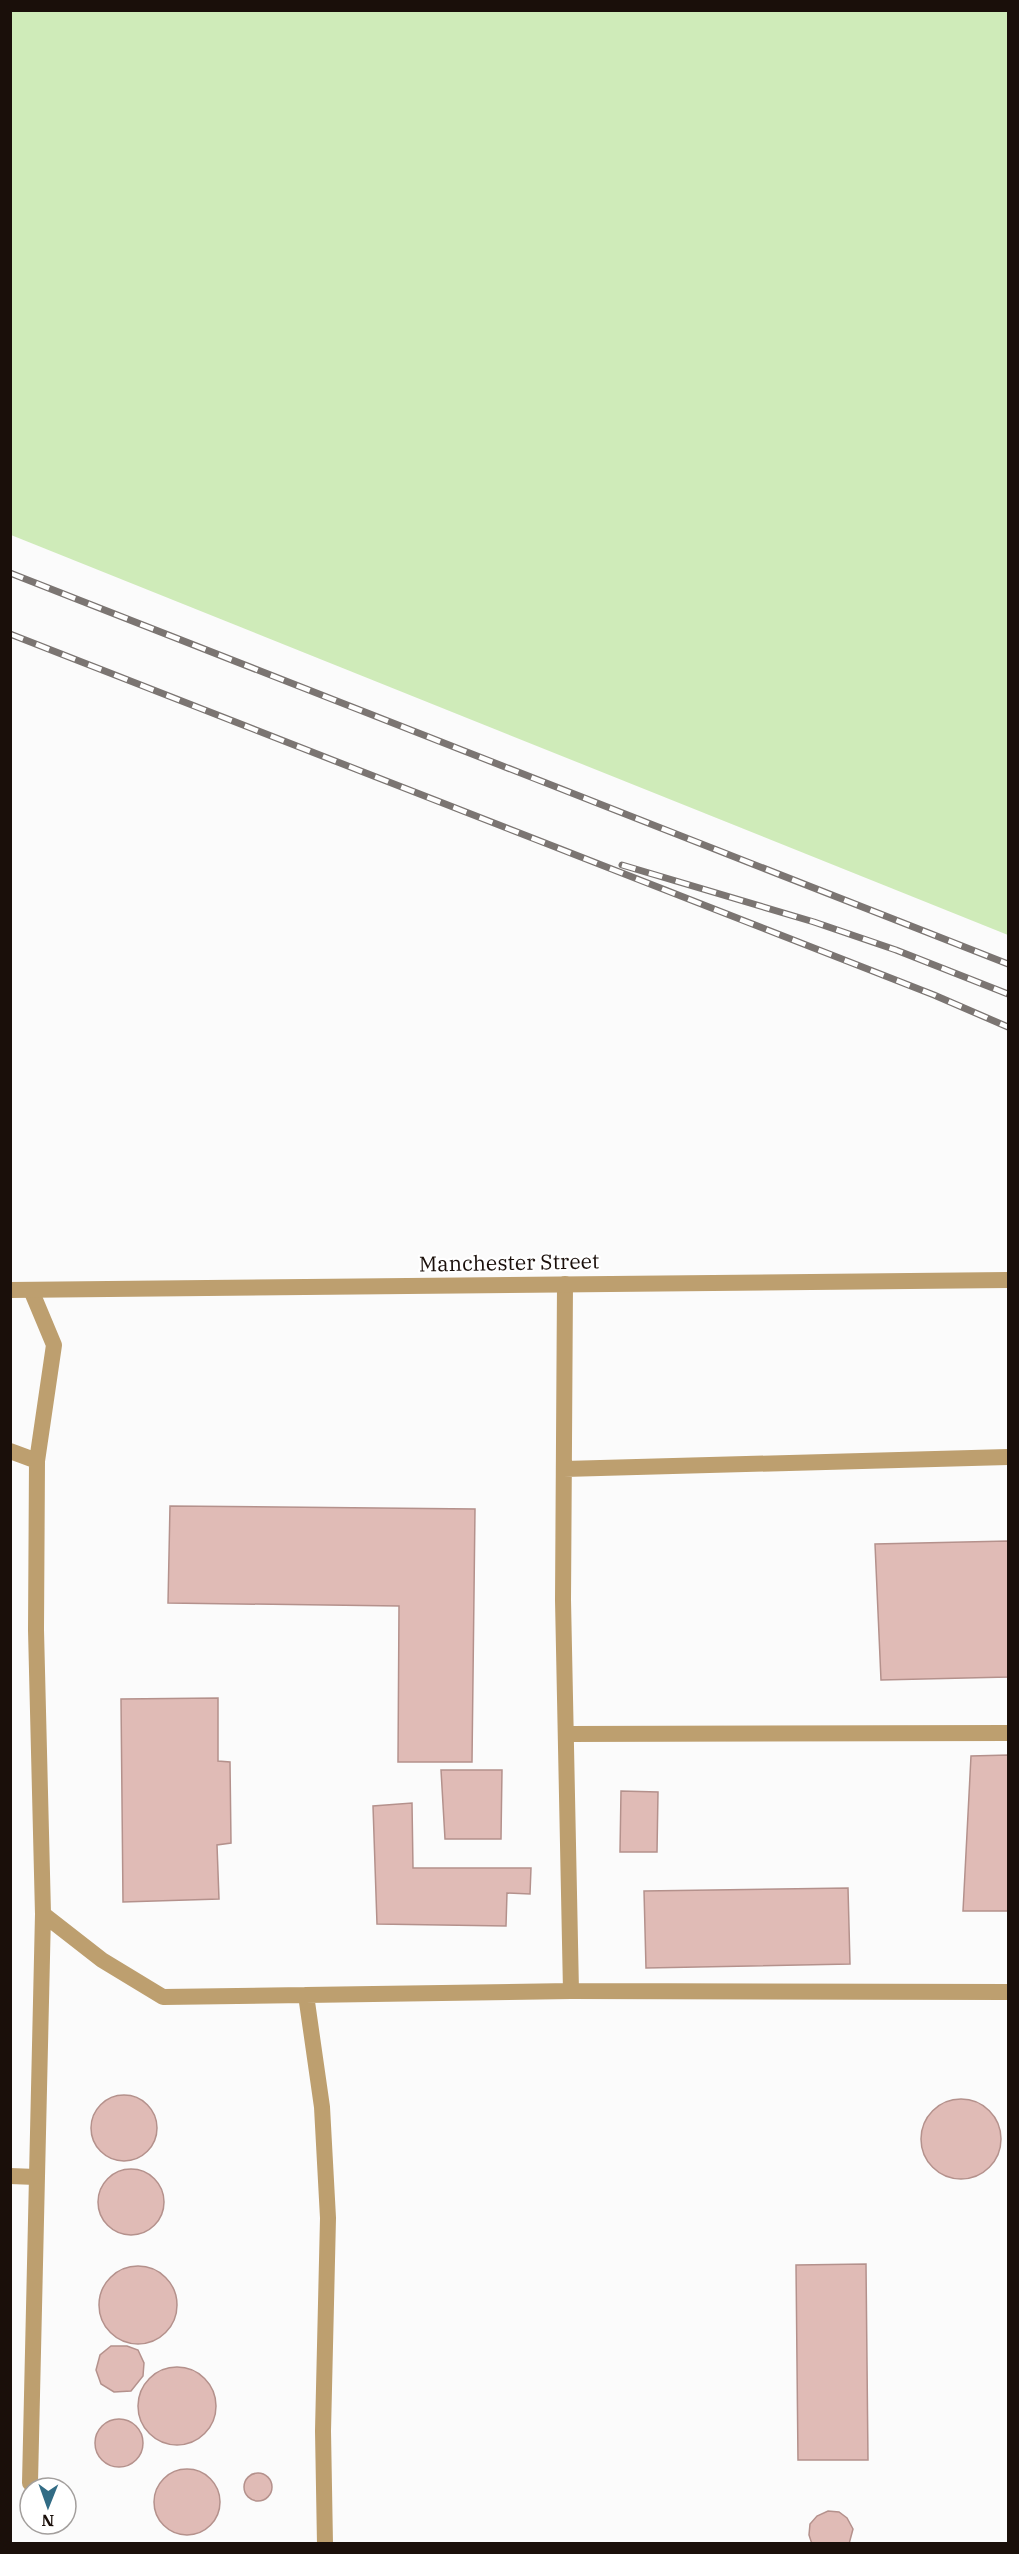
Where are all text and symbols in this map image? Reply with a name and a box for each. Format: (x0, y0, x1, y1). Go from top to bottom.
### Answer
street label: Manchester Street (419, 1246, 599, 1278)
north arrow (18, 2476, 78, 2536)
text: N (41, 2511, 54, 2531)

